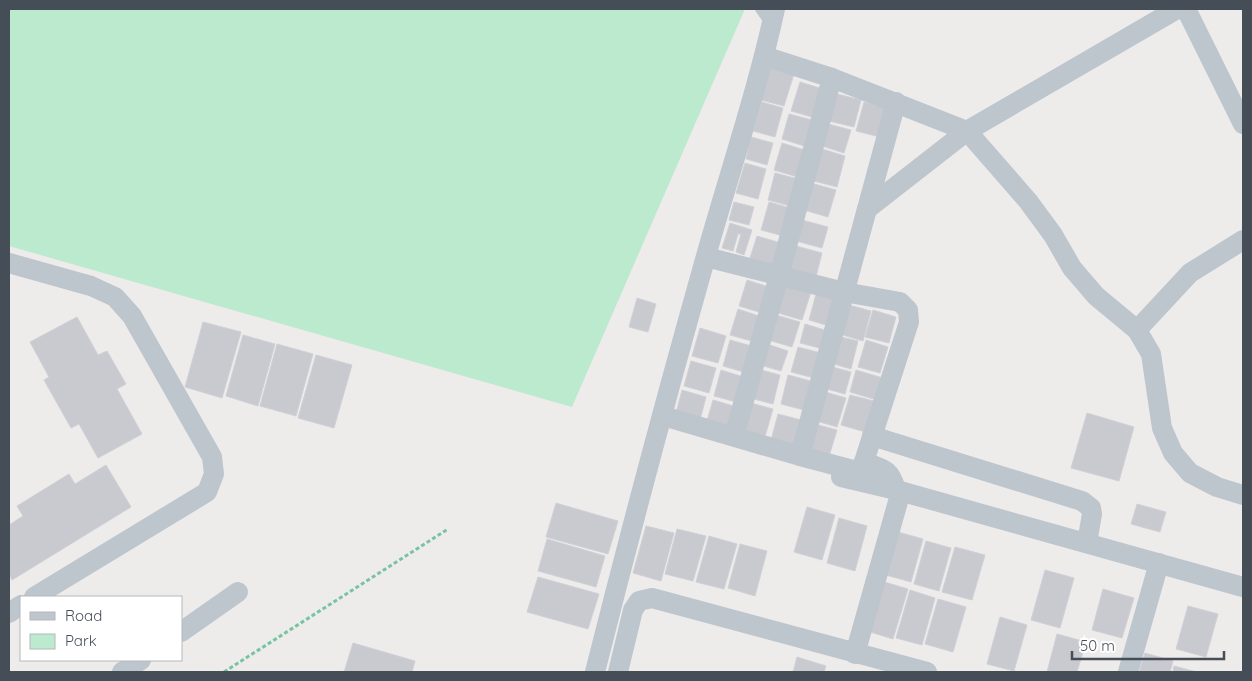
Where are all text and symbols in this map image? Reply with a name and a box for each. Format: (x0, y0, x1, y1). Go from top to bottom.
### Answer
legend (20, 596, 182, 661)
text: Road (65, 606, 102, 625)
scale bar (1072, 628, 1224, 660)
text: Park (65, 631, 97, 650)
text: 50 m (1080, 636, 1115, 655)

